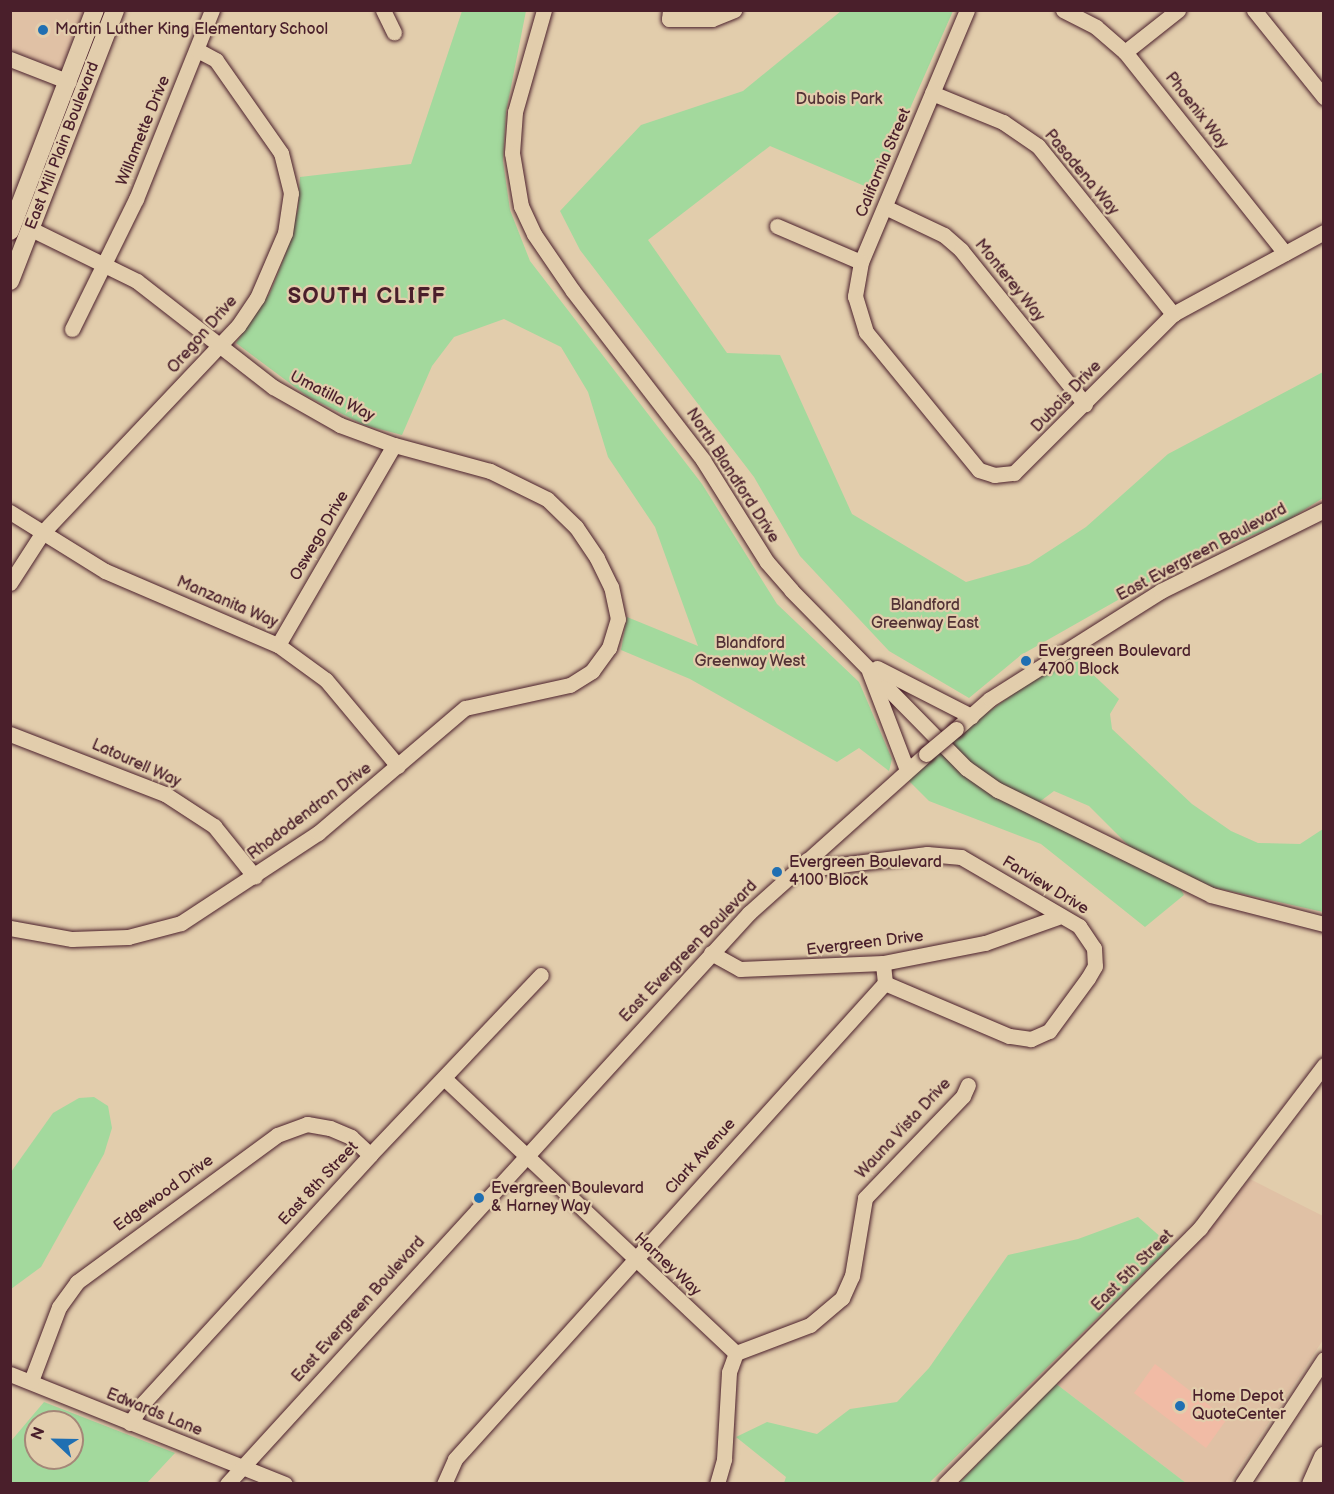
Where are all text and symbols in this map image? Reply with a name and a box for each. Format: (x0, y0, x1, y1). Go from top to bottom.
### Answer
place label: Martin Luther King Elementary School (55, 20, 330, 40)
marker: Martin Luther King Elementary School (36, 23, 50, 37)
street label: East Mill Plain Boulevard (22, 59, 104, 233)
street label: Phoenix Way (1160, 69, 1232, 153)
street label: Willamette Drive (113, 73, 175, 189)
park label: Dubois Park (796, 90, 882, 110)
street label: California Street (852, 105, 916, 221)
street label: Pasadena Way (1039, 126, 1123, 220)
street label: Monterey Way (969, 235, 1049, 327)
district label: SOUTH CLIFF (288, 284, 446, 310)
street label: Oregon Drive (164, 292, 242, 378)
street label: Dubois Drive (1028, 357, 1106, 437)
street label: Umatilla Way (286, 367, 378, 427)
street label: North Blandford Drive (681, 405, 783, 547)
street label: Oswego Drive (287, 488, 353, 584)
street label: East Evergreen Boulevard (1114, 500, 1290, 606)
street label: Manzanita Way (173, 573, 281, 633)
park label: Blandford Greenway East (871, 596, 979, 634)
park label: Blandford Greenway West (694, 634, 806, 672)
place label: Evergreen Boulevard 4700 Block (1038, 642, 1191, 680)
marker: Evergreen Boulevard 4700 Block (1019, 654, 1033, 668)
street label: Latourell Way (88, 736, 184, 792)
street label: Rhododendron Drive (244, 759, 376, 865)
place label: Evergreen Boulevard 4100 Block (789, 853, 942, 891)
street label: Farview Drive (998, 853, 1092, 919)
marker: Evergreen Boulevard 4100 Block (770, 865, 784, 879)
street label: East Evergreen Boulevard (616, 877, 762, 1027)
street label: Evergreen Drive (805, 927, 925, 961)
street label: Wauna Vista Drive (852, 1075, 956, 1183)
street label: Clark Avenue (662, 1115, 740, 1199)
street label: East 8th Street (275, 1138, 363, 1230)
street label: Edgewood Drive (110, 1151, 218, 1237)
place label: Evergreen Boulevard & Harney Way (491, 1179, 644, 1217)
marker: Evergreen Boulevard & Harney Way (472, 1191, 486, 1205)
street label: East 5th Street (1088, 1226, 1178, 1316)
street label: Harney Way (629, 1229, 705, 1301)
street label: East Evergreen Boulevard (288, 1233, 430, 1387)
street label: Edwards Lane (103, 1385, 205, 1441)
place label: Home Depot QuoteCenter (1192, 1387, 1286, 1425)
marker: Home Depot QuoteCenter (1173, 1399, 1187, 1413)
north arrow (24, 1410, 84, 1470)
text: N (28, 1425, 50, 1443)

